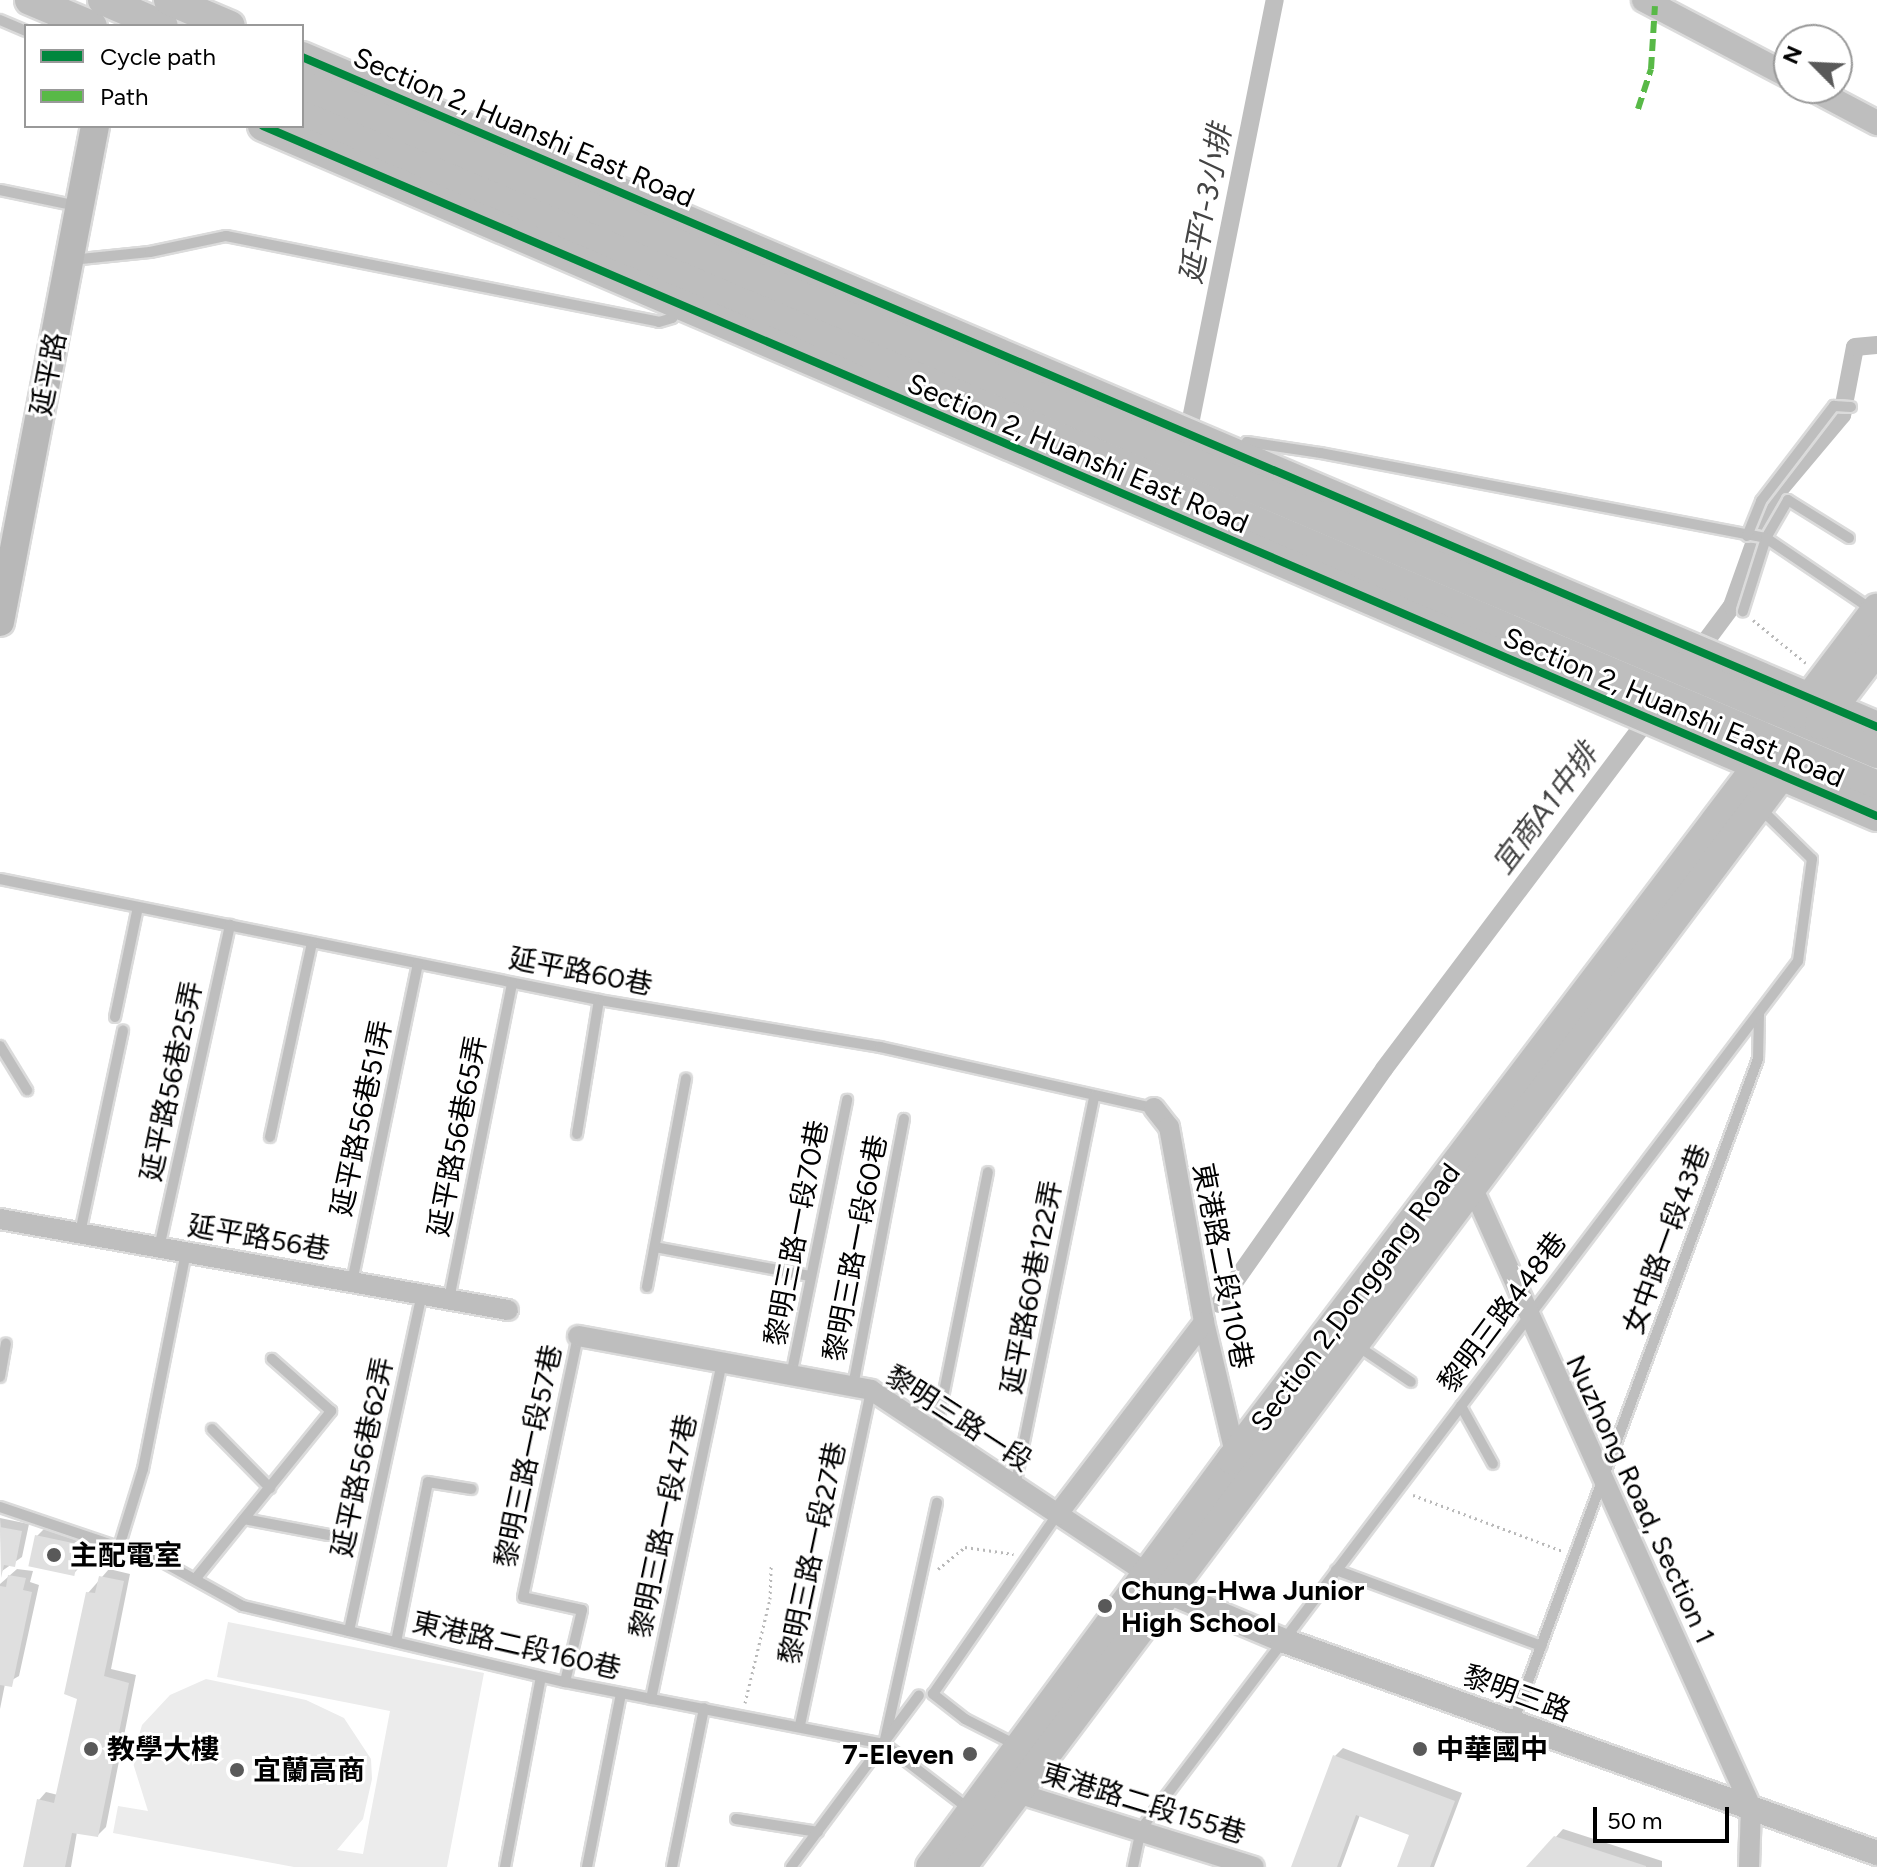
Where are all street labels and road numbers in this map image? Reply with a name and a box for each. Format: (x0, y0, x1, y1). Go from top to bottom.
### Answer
street label: Section 2, Huanshi East Road (349, 40, 699, 214)
street label: 延平路 (23, 330, 73, 418)
street label: Section 2, Huanshi East Road (903, 366, 1253, 540)
street label: Section 2, Huanshi East Road (1499, 620, 1849, 794)
street label: 延平路60巷 (506, 941, 656, 1001)
street label: 延平路56巷25弄 (133, 978, 209, 1184)
street label: 延平路56巷51弄 (324, 1017, 398, 1219)
street label: 延平路56巷65弄 (421, 1033, 493, 1239)
street label: 黎明三路一段70巷 (758, 1117, 834, 1349)
street label: 黎明三路一段60巷 (817, 1132, 893, 1364)
street label: 女中路一段43巷 (1616, 1139, 1716, 1339)
street label: Section 2,Donggang Road (1243, 1156, 1467, 1438)
street label: 東港路二段110巷 (1187, 1160, 1259, 1372)
street label: 延平路60巷122弄 (994, 1177, 1068, 1397)
street label: 延平路56巷 (185, 1208, 333, 1266)
street label: 黎明三路448巷 (1431, 1225, 1573, 1399)
street label: 黎明三路一段57巷 (488, 1341, 568, 1571)
street label: Nuzhong Road, Section 1 (1559, 1349, 1723, 1649)
street label: 延平路56巷62弄 (324, 1354, 400, 1560)
street label: 黎明三路一段 (879, 1358, 1039, 1478)
street label: 黎明三路一段47巷 (623, 1411, 703, 1641)
street label: 黎明三路一段27巷 (772, 1439, 852, 1667)
street label: 東港路二段160巷 (409, 1605, 625, 1685)
street label: 黎明三路 (1459, 1658, 1575, 1728)
street label: 東港路二段155巷 (1038, 1756, 1250, 1850)

